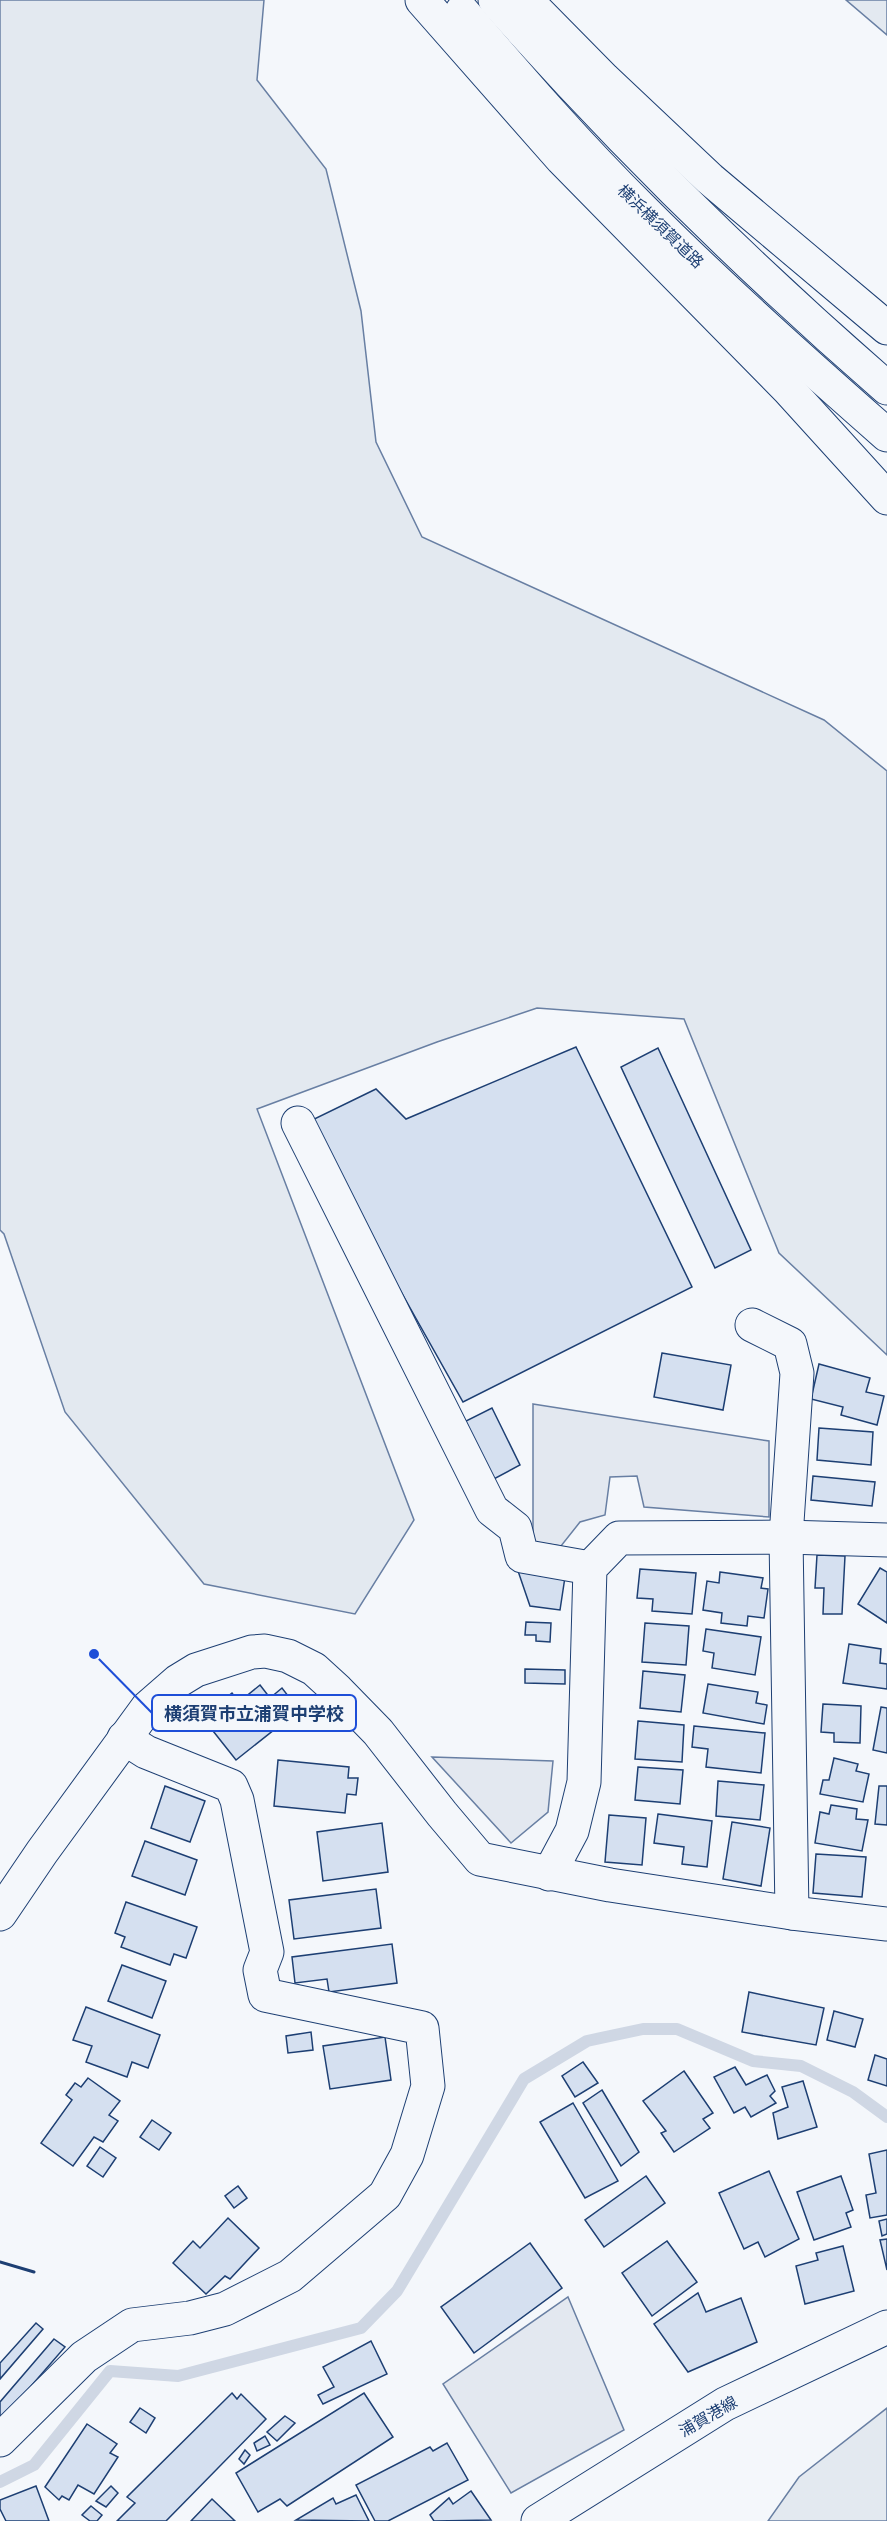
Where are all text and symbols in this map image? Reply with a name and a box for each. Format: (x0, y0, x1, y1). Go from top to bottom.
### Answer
street label: 横浜横須賀道路 (614, 180, 708, 272)
callout: 横須賀市立浦賀中学校 (152, 1695, 356, 1731)
text: 横須賀市立浦賀中学校 (164, 1702, 344, 1725)
street label: 浦賀港線 (675, 2391, 741, 2441)

